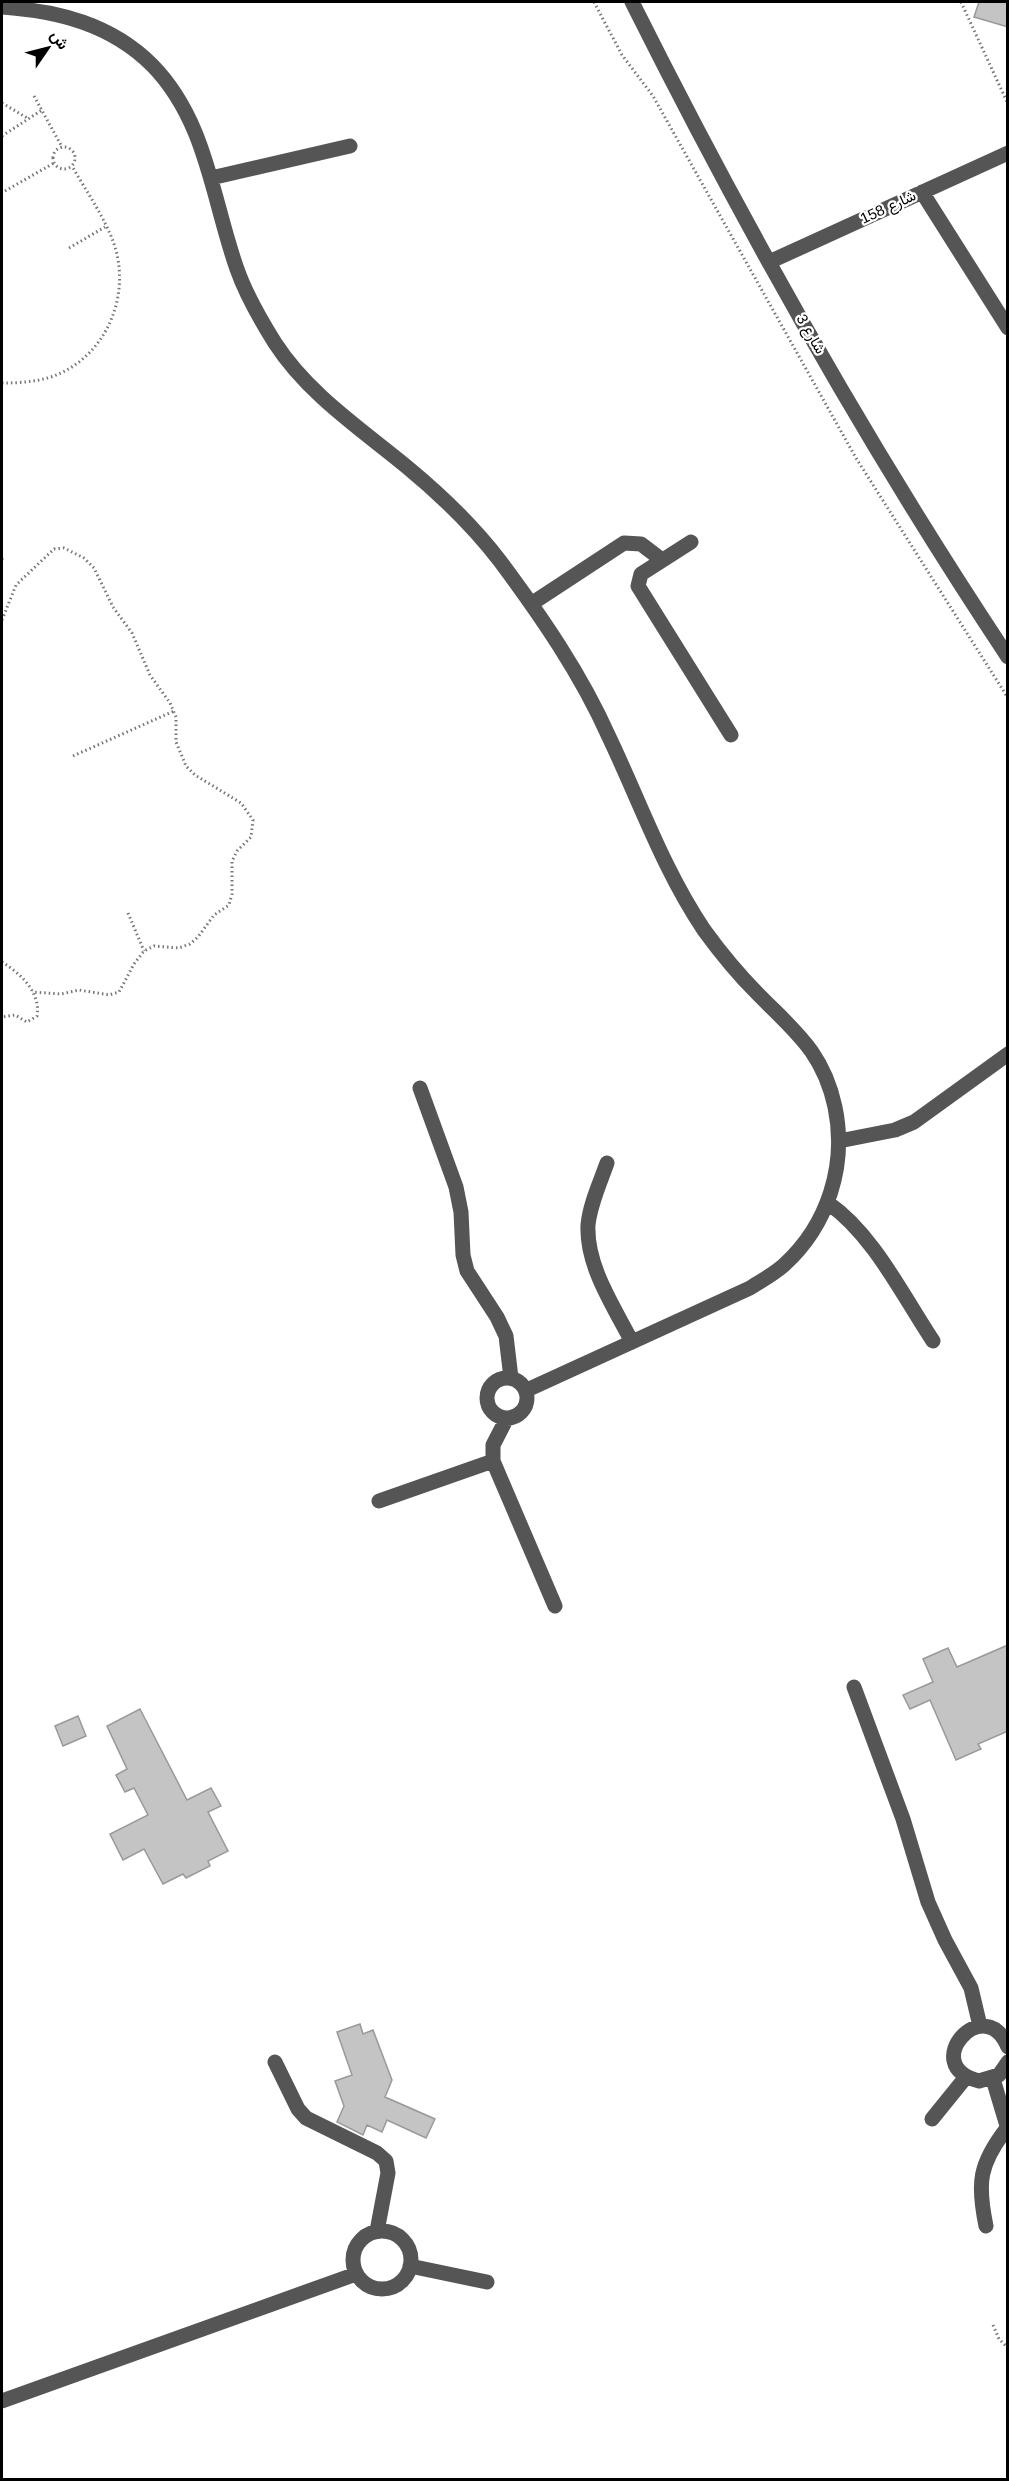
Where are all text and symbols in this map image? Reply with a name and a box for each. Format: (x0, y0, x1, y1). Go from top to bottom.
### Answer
north arrow (18, 18, 78, 78)
text: ش (47, 27, 72, 53)
street label: شارع 158 (857, 186, 920, 230)
street label: شارع 3 (791, 311, 830, 358)

